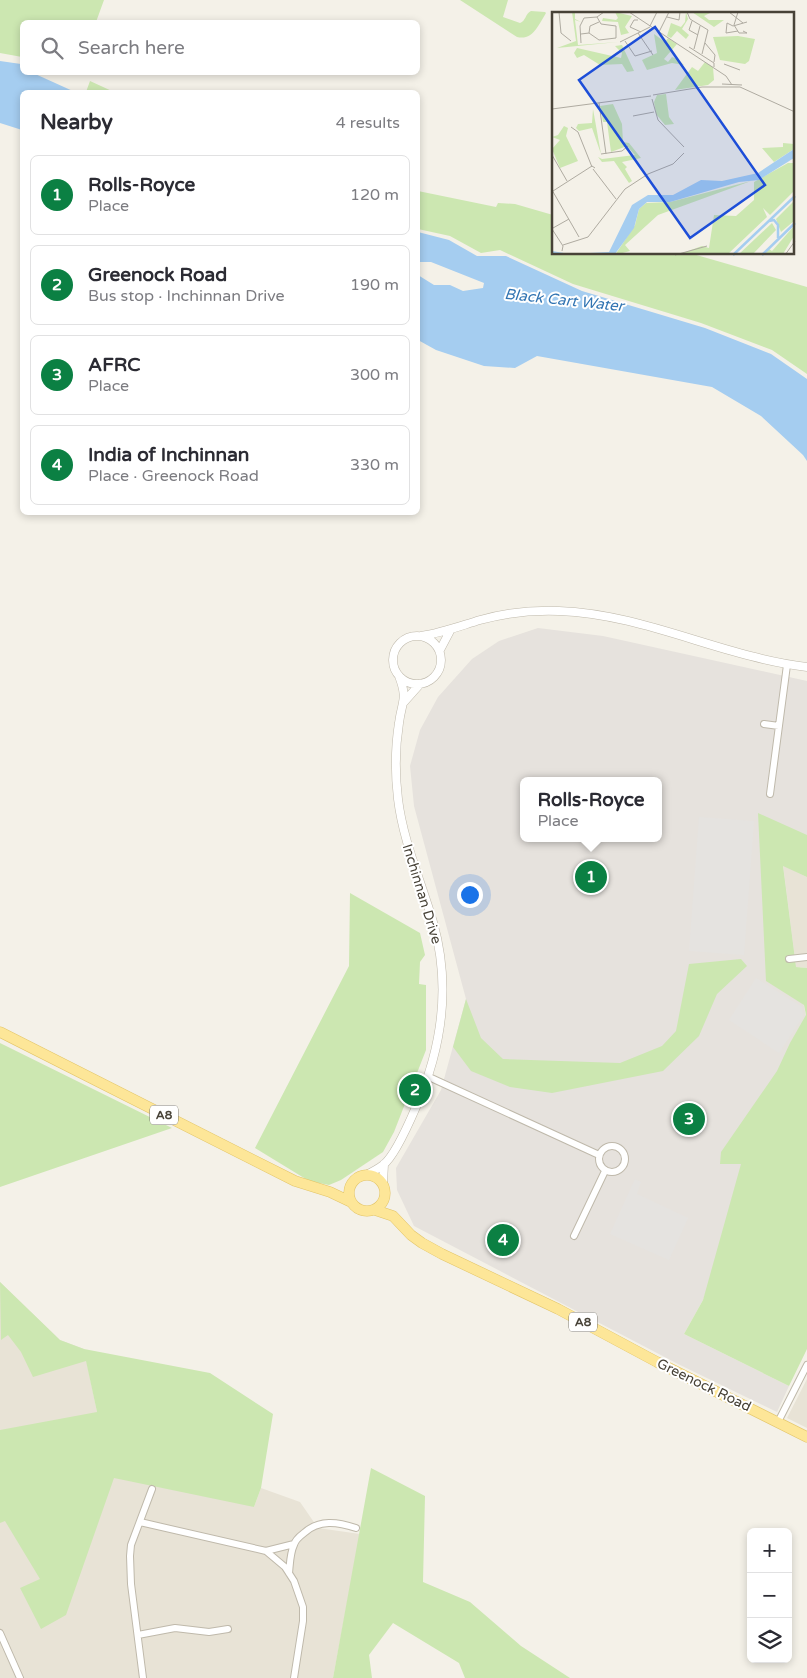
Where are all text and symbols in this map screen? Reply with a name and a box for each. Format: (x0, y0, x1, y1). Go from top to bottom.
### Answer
inset map (552, 12, 794, 255)
search box (20, 20, 420, 75)
icon: search (38, 34, 66, 62)
text: Search here (78, 37, 185, 59)
text: Nearby (40, 110, 113, 135)
text: 4 results (336, 113, 400, 133)
text: Rolls-Royce (88, 174, 195, 196)
text: 1 (52, 185, 62, 205)
text: 120 m (350, 185, 399, 205)
text: Place (88, 196, 129, 216)
text: Greenock Road (88, 264, 227, 286)
text: 2 (52, 275, 62, 295)
text: 190 m (350, 275, 399, 295)
water label: Black Cart Water (504, 285, 627, 315)
text: Bus stop · Inchinnan Drive (88, 286, 285, 306)
text: AFRC (88, 354, 140, 376)
text: 3 (52, 365, 62, 385)
text: 300 m (350, 365, 399, 385)
text: Place (88, 376, 129, 396)
text: India of Inchinnan (88, 444, 249, 466)
text: 4 (52, 455, 62, 475)
text: 330 m (350, 455, 399, 475)
text: Place · Greenock Road (88, 466, 259, 486)
popup (520, 777, 662, 842)
text: Rolls-Royce (537, 789, 645, 811)
text: Place (537, 811, 579, 831)
street label: Inchinnan Drive (399, 842, 445, 946)
pin: 1 (575, 858, 607, 896)
your location (457, 882, 483, 908)
pin: 2 (399, 1071, 431, 1109)
pin: 3 (673, 1100, 705, 1138)
road number: A8 (150, 1106, 178, 1124)
pin: 4 (487, 1221, 519, 1259)
road number: A8 (569, 1312, 597, 1331)
street label: Greenock Road (654, 1355, 754, 1415)
map controls (747, 1528, 792, 1663)
button: + (747, 1528, 792, 1573)
button: − (747, 1573, 792, 1618)
button: layers (747, 1618, 792, 1663)

